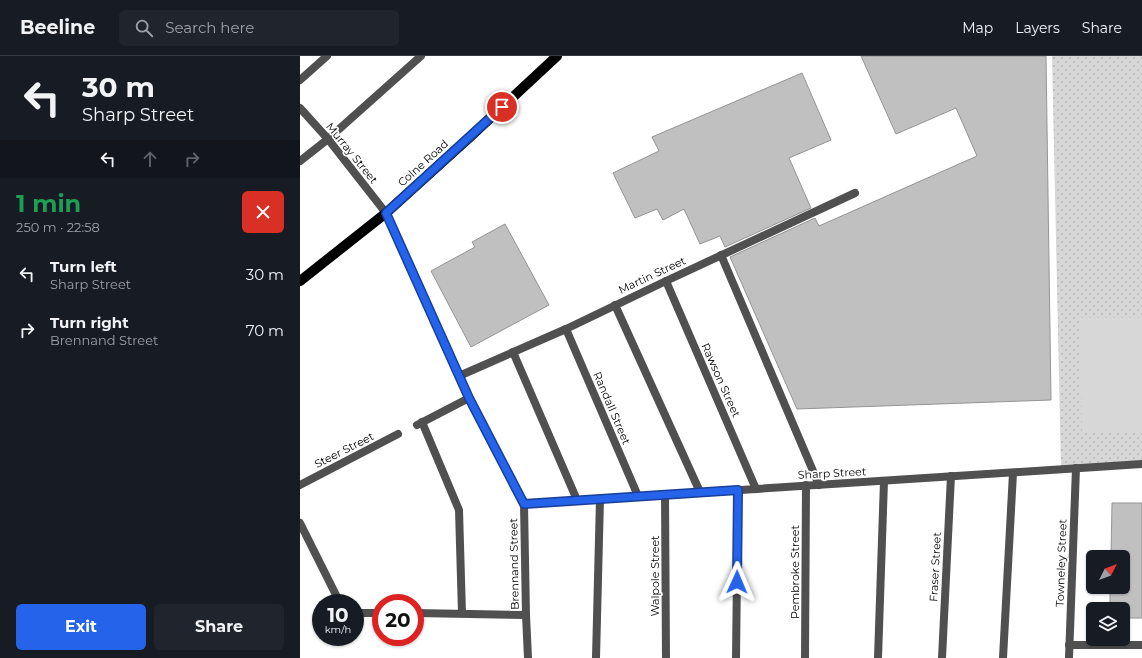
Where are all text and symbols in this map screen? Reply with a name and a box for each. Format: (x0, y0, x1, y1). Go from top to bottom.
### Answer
search box (119, 10, 399, 46)
text: Beeline (20, 16, 95, 39)
icon: search (133, 17, 155, 39)
text: Search here (165, 18, 254, 37)
text: Map (962, 19, 993, 37)
text: Layers (1015, 19, 1060, 37)
text: Share (1082, 19, 1122, 37)
text: 30 m (82, 70, 155, 104)
icon: left (16, 72, 68, 124)
pin (485, 90, 519, 124)
icon: arrive (491, 96, 513, 118)
text: Sharp Street (82, 104, 194, 126)
street label: Murray Street (323, 120, 381, 187)
street label: Colne Road (395, 137, 451, 189)
icon: left (97, 148, 119, 170)
icon: ahead (139, 148, 161, 170)
icon: right (181, 148, 203, 170)
text: 1 min (16, 189, 81, 218)
button: close (242, 191, 284, 233)
text: 250 m · 22:58 (16, 219, 100, 235)
street label: Martin Street (616, 253, 688, 297)
text: Turn left (50, 257, 117, 276)
icon: left (16, 263, 38, 285)
text: 30 m (246, 265, 284, 284)
text: Sharp Street (50, 276, 131, 292)
text: Turn right (50, 313, 129, 332)
icon: right (16, 319, 38, 341)
text: 70 m (246, 321, 284, 340)
text: Brennand Street (50, 332, 158, 348)
street label: Rawson Street (698, 341, 744, 420)
street label: Randall Street (590, 369, 634, 447)
street label: Steer Street (312, 429, 377, 471)
street label: Sharp Street (797, 464, 867, 482)
street label: Brennand Street (506, 518, 522, 610)
street label: Towneley Street (1052, 518, 1070, 607)
street label: Pembroke Street (788, 525, 802, 619)
street label: Fraser Street (926, 531, 944, 602)
street label: Walpole Street (648, 535, 662, 617)
north arrow (1086, 550, 1130, 594)
map controls (1086, 550, 1130, 646)
position arrow (716, 561, 758, 603)
speed limit sign: 20 (372, 594, 424, 646)
button: layers (1086, 602, 1130, 646)
text: 10 (327, 603, 349, 627)
button: Exit (16, 604, 146, 650)
button: Share (154, 604, 284, 650)
text: km/h (325, 623, 351, 636)

